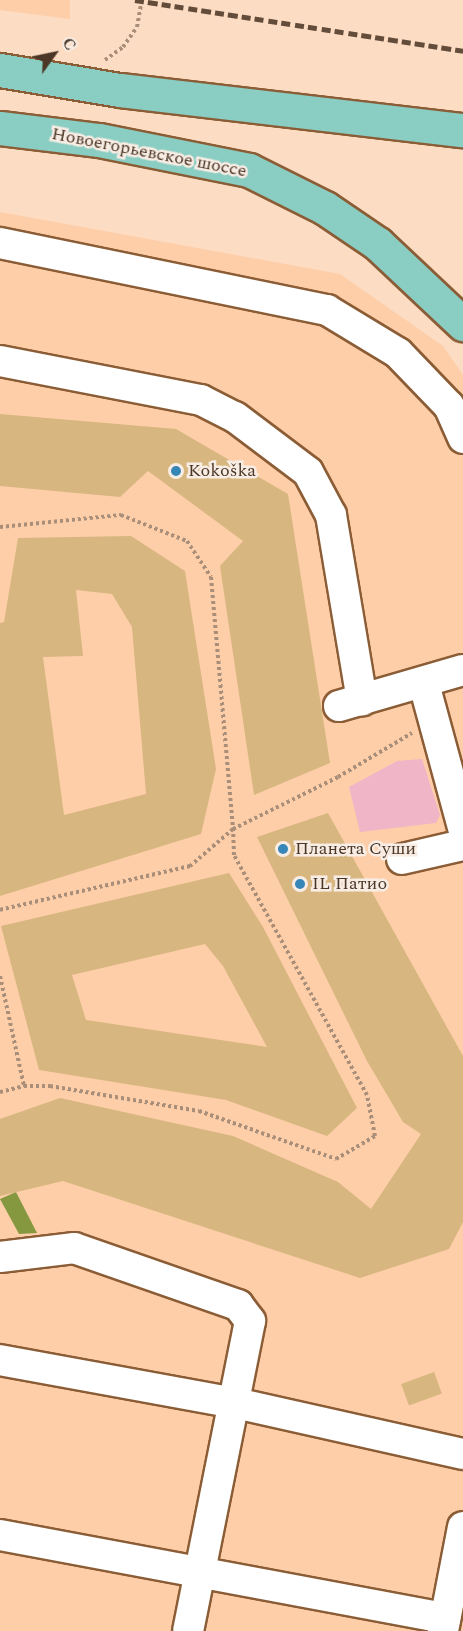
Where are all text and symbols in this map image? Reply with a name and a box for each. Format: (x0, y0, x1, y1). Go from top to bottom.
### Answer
north arrow (24, 24, 84, 84)
text: С (56, 33, 82, 56)
street label: Новоегорьевское шоссе (50, 123, 248, 183)
place label: Kokoška (188, 460, 256, 482)
marker: Kokoška (169, 464, 183, 478)
place label: Планета Суши (295, 838, 416, 860)
marker: Планета Суши (276, 842, 290, 856)
place label: IL Патио (312, 873, 387, 895)
marker: IL Патио (293, 877, 307, 891)

